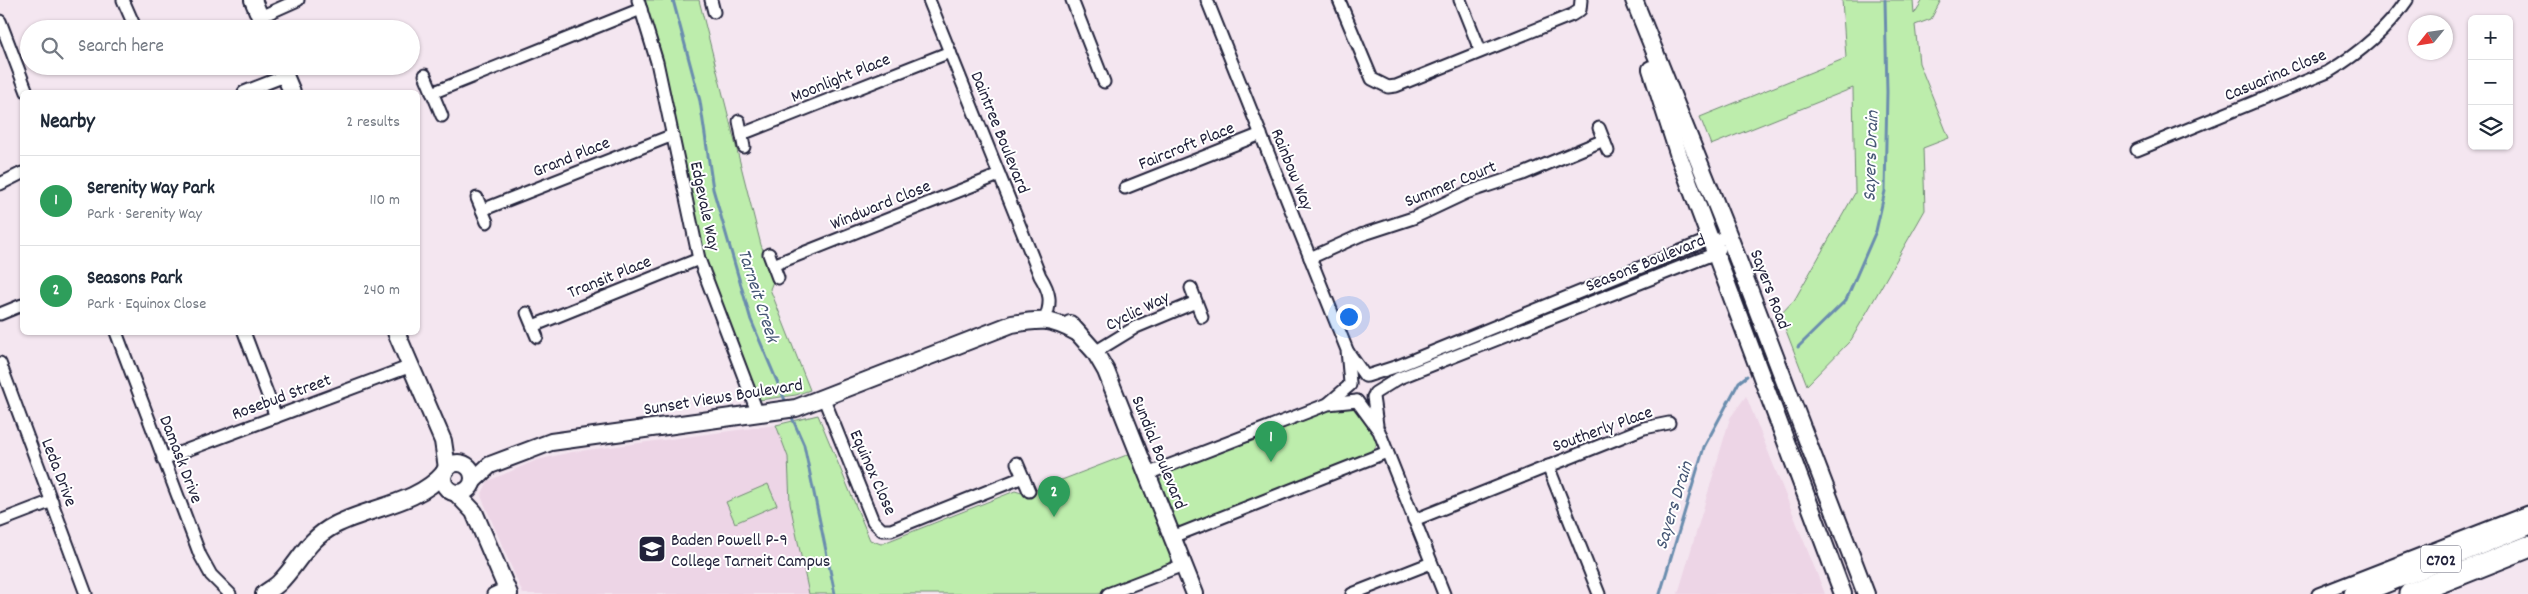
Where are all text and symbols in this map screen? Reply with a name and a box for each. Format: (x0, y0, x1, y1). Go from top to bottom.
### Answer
north arrow (2408, 15, 2453, 60)
map controls (2468, 15, 2513, 150)
button: + (2468, 15, 2513, 60)
search box (20, 20, 420, 75)
icon: search (38, 34, 66, 62)
text: Search here (78, 34, 164, 61)
street label: Casuarina Close (2221, 44, 2331, 109)
street label: Moonlight Place (787, 48, 895, 111)
button: − (2468, 60, 2513, 105)
street label: Daintree Boulevard (963, 68, 1035, 198)
button: layers (2468, 105, 2513, 150)
text: Nearby (40, 108, 95, 138)
water label: Sayers Drain (1857, 109, 1888, 202)
text: 2 results (346, 111, 400, 134)
street label: Faircroft Place (1135, 117, 1239, 178)
street label: Rainbow Way (1263, 125, 1319, 215)
street label: Grand Place (530, 132, 614, 185)
street label: Summer Court (1401, 155, 1501, 215)
street label: Edgevale Way (682, 160, 725, 254)
street label: Windward Close (827, 175, 935, 238)
text: Serenity Way Park (87, 176, 215, 203)
text: 1 (54, 189, 58, 212)
text: 110 m (370, 189, 400, 212)
text: Park · Serenity Way (87, 203, 202, 226)
street label: Seasons Boulevard (1582, 229, 1710, 300)
water label: Tarneit Creek (729, 246, 785, 348)
street label: Sayers Road (1742, 246, 1795, 333)
street label: Transit Place (564, 250, 656, 306)
text: Seasons Park (87, 266, 183, 293)
text: 2 (53, 279, 60, 302)
text: 240 m (363, 279, 400, 302)
street label: Cyclic Way (1102, 286, 1175, 338)
text: Park · Equinox Close (87, 293, 206, 316)
your location (1336, 304, 1362, 330)
street label: Rosebud Street (229, 369, 335, 428)
street label: Sunset Views Boulevard (642, 374, 805, 423)
street label: Sundial Boulevard (1124, 393, 1192, 513)
street label: Southerly Place (1549, 401, 1657, 460)
street label: Damask Drive (151, 412, 208, 508)
pin: 1 (1255, 421, 1287, 462)
street label: Equinox Close (842, 426, 902, 520)
street label: Leda Drive (33, 435, 82, 511)
water label: Sayers Drain (1649, 458, 1702, 553)
pin: 2 (1038, 476, 1070, 517)
place label: Baden Powell P-9 College Tarneit Campus (671, 529, 830, 575)
school or university icon: Baden Powell P-9 College Tarneit Campus (637, 534, 667, 564)
road number: C702 (2421, 546, 2461, 572)

